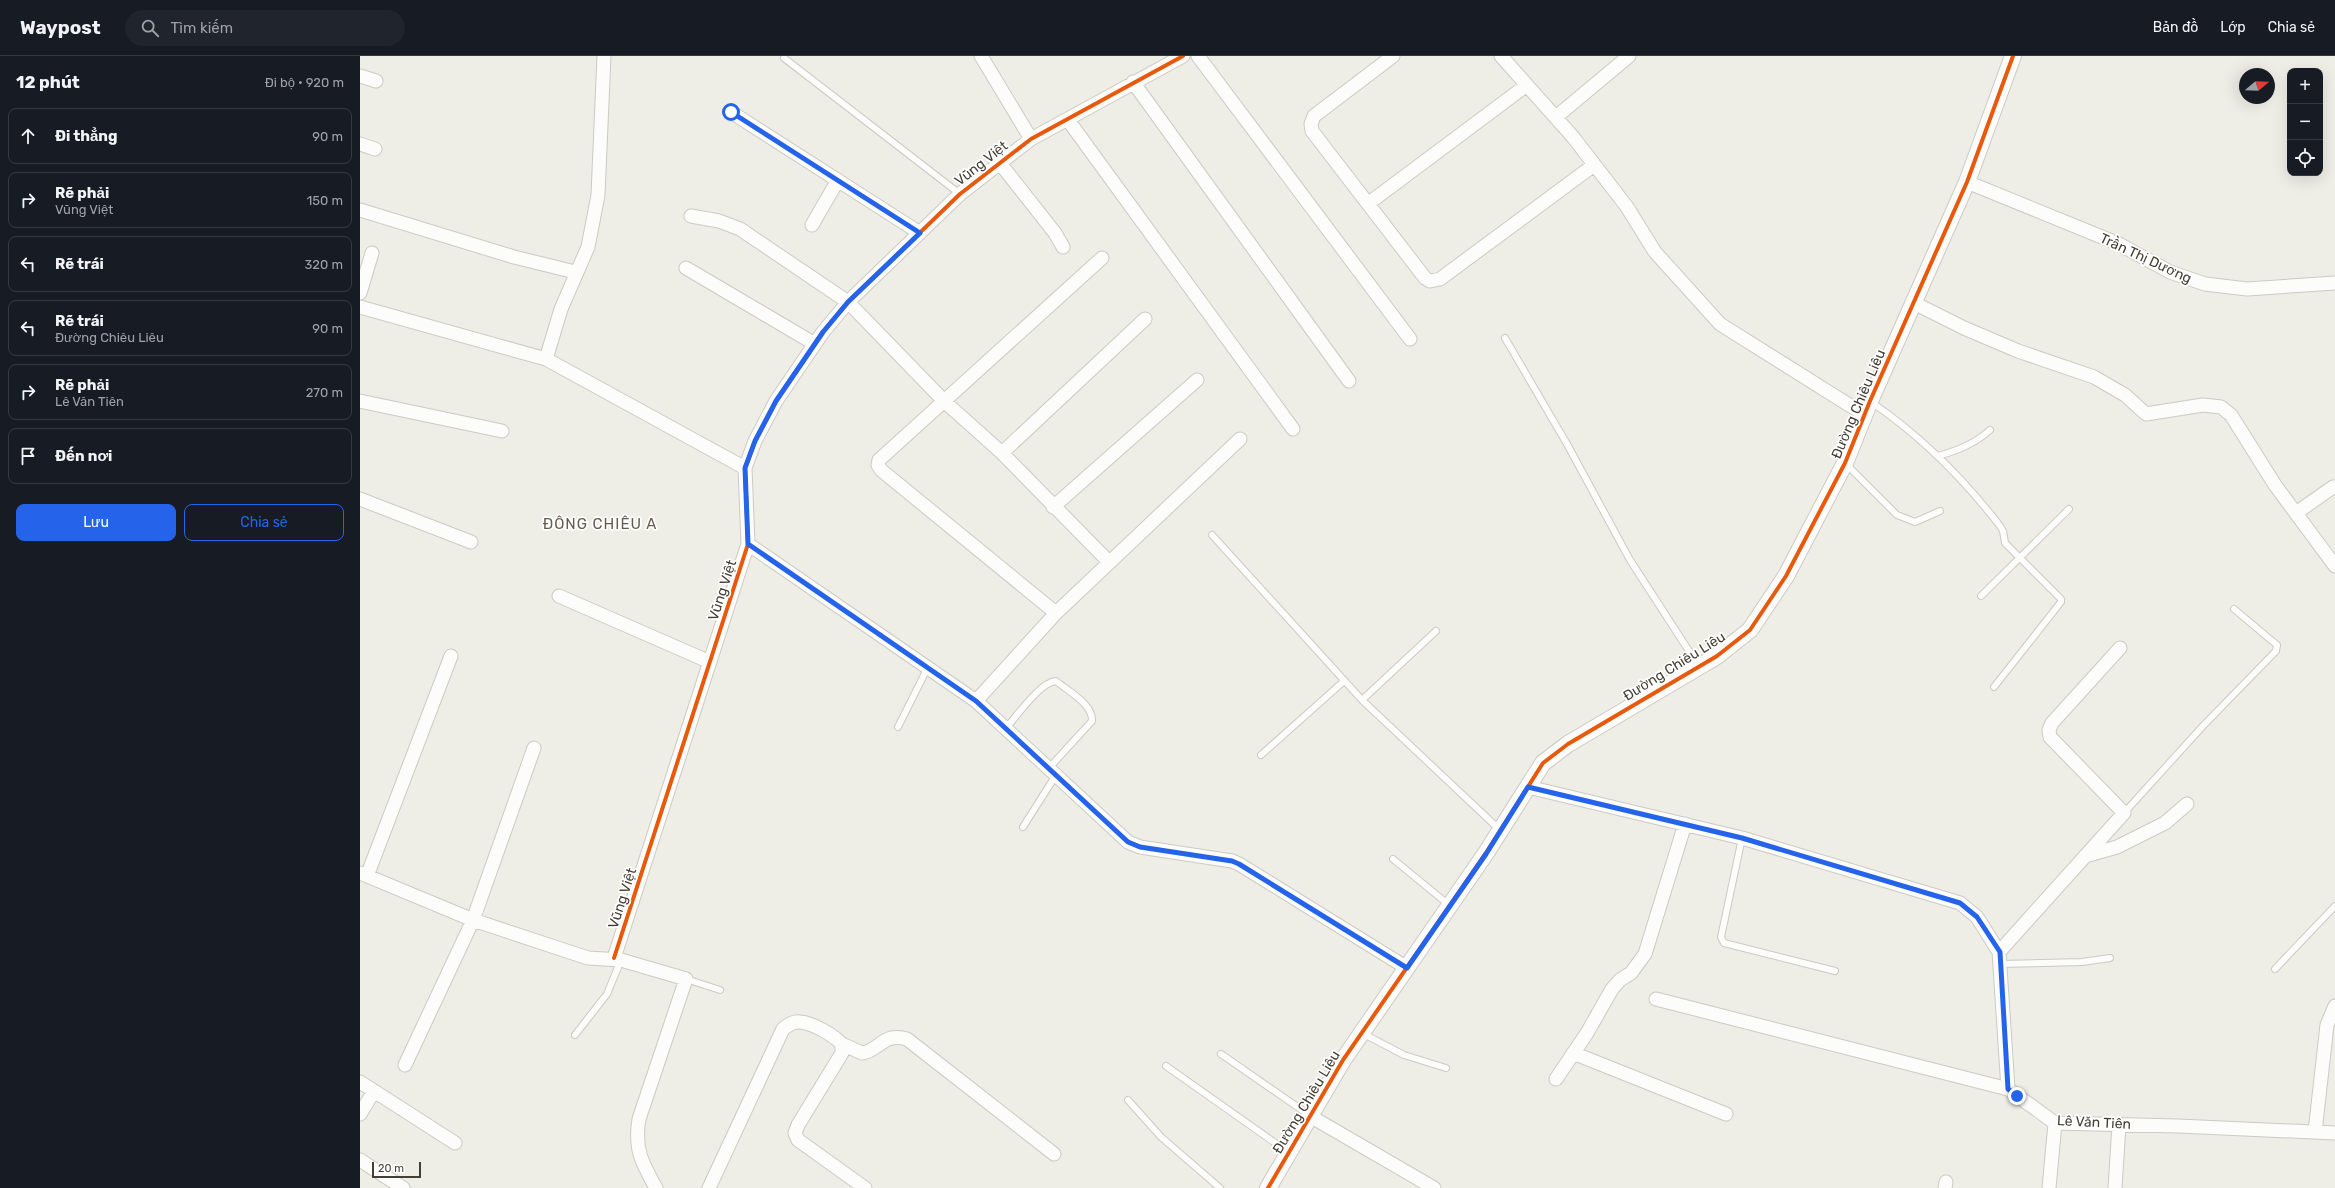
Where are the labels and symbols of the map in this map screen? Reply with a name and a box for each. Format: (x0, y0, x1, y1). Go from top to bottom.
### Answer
north arrow (2239, 68, 2275, 104)
route start (722, 103, 740, 121)
street label: Vũng Việt (951, 137, 1012, 189)
street label: Trần Thị Dương (2097, 229, 2195, 287)
street label: Đường Chiêu Liêu (1828, 347, 1889, 461)
district label: ĐÔNG CHIÊU A (543, 515, 657, 533)
street label: Vũng Việt (705, 557, 740, 623)
street label: Đường Chiêu Liêu (1620, 628, 1728, 705)
street label: Vũng Việt (605, 865, 640, 931)
street label: Đường Chiêu Liêu (1269, 1048, 1344, 1157)
route end (2008, 1087, 2026, 1105)
street label: Lê Văn Tiên (2057, 1112, 2131, 1133)
scale bar (372, 1160, 421, 1179)

